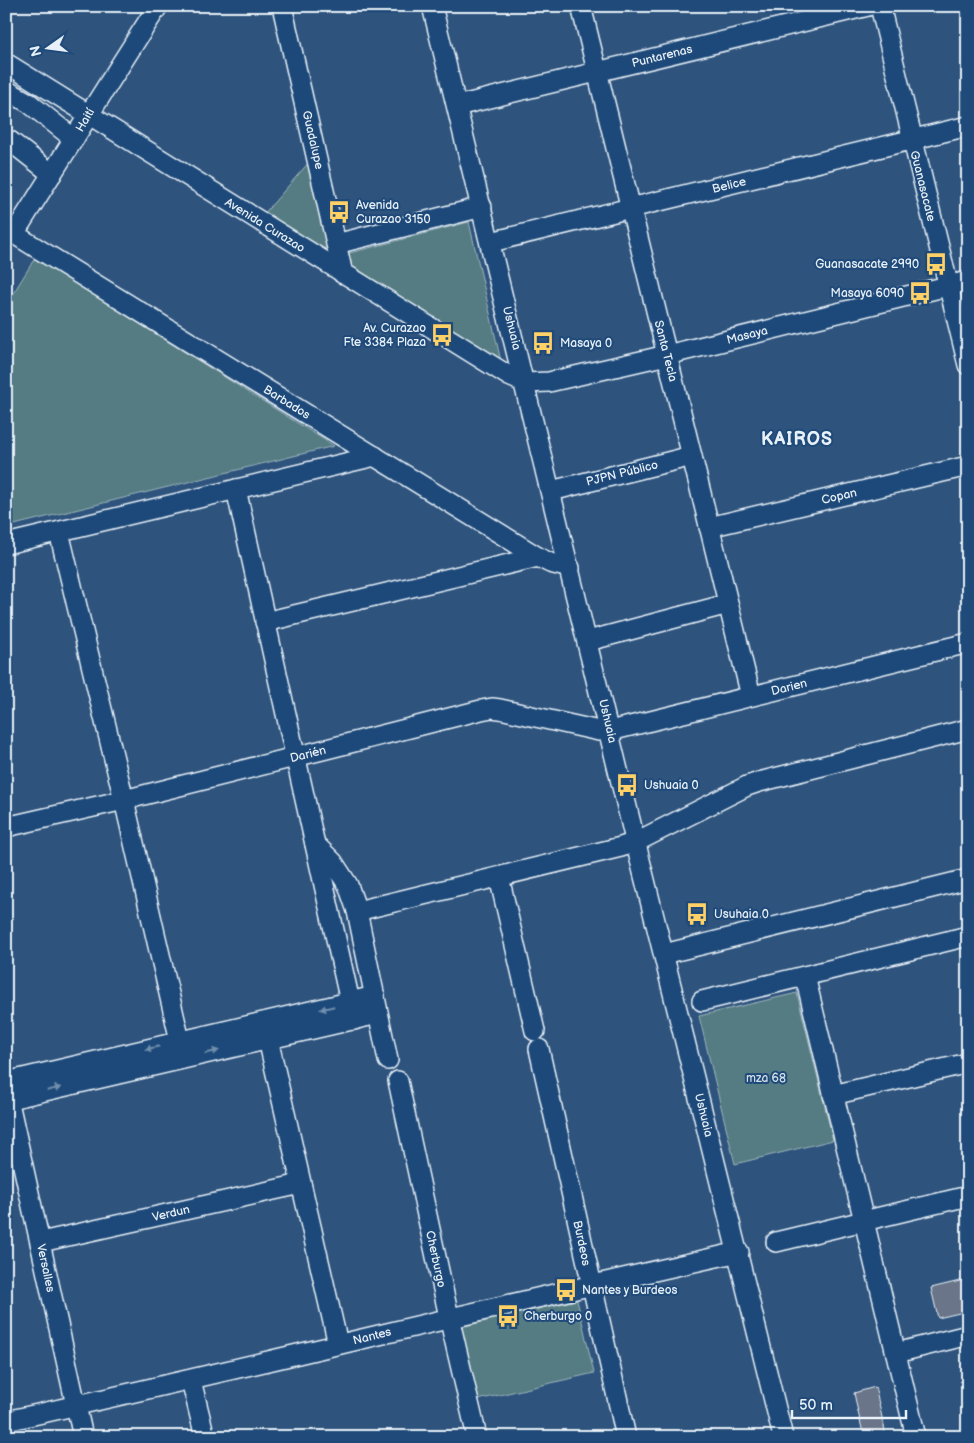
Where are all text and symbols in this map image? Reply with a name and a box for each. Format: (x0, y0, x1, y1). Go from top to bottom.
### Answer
north arrow (22, 22, 72, 72)
street label: Puntarenas (630, 42, 694, 71)
text: N (26, 44, 45, 58)
street label: Haití (73, 106, 98, 135)
street label: Guadalupe (299, 109, 327, 171)
street label: Guanasacate (906, 149, 939, 223)
street label: Belice (711, 174, 748, 197)
street label: Avenida Curazao (222, 195, 308, 256)
place label: Avenida Curazao 3150 (356, 198, 431, 227)
bus stop icon: Avenida Curazao 3150 (326, 199, 352, 225)
bus stop icon: Guanasacate 2990 (923, 251, 949, 277)
place label: Guanasacate 2990 (815, 257, 919, 272)
bus stop icon: Masaya 6090 (907, 280, 933, 306)
place label: Masaya 6090 (831, 286, 904, 301)
street label: Ushuaia (499, 305, 524, 352)
street label: Santa Tecla (651, 319, 680, 384)
place label: Av. Curazao Fte 3384 Plaza (344, 321, 426, 350)
bus stop icon: Av. Curazao Fte 3384 Plaza (429, 322, 455, 348)
street label: Masaya (725, 323, 769, 348)
bus stop icon: Masaya 0 (530, 330, 556, 356)
place label: Masaya 0 (560, 336, 612, 351)
street label: Barbados (260, 382, 313, 423)
district label: KAIROS (761, 429, 833, 450)
street label: PJPN Público (585, 457, 660, 490)
street label: Copan (820, 485, 858, 508)
street label: Darien (770, 676, 809, 699)
street label: Ushuaia (595, 698, 620, 745)
street label: Darién (289, 743, 328, 766)
bus stop icon: Ushuaia 0 (614, 772, 640, 798)
place label: Ushuaia 0 (644, 778, 699, 793)
bus stop icon: Usuhaia 0 (684, 901, 710, 927)
place label: Usuhaia 0 (714, 907, 769, 922)
one-way arrow (320, 1004, 335, 1012)
one-way arrow (145, 1044, 160, 1052)
one-way arrow (204, 1048, 220, 1056)
park label: mza 68 (746, 1071, 786, 1086)
one-way arrow (46, 1085, 61, 1093)
street label: Ushuaia (691, 1092, 716, 1139)
street label: Verdun (151, 1202, 192, 1225)
street label: Burdeos (569, 1219, 594, 1267)
street label: Cherburgo (422, 1229, 449, 1289)
street label: Versalles (33, 1243, 58, 1294)
bus stop icon: Nantes y Burdeos (553, 1277, 579, 1303)
place label: Nantes y Burdeos (582, 1283, 677, 1298)
bus stop icon: Cherburgo 0 (495, 1303, 521, 1329)
place label: Cherburgo 0 (524, 1309, 592, 1324)
street label: Nantes (351, 1324, 393, 1348)
scale bar (792, 1388, 905, 1420)
text: 50 m (799, 1396, 833, 1415)

